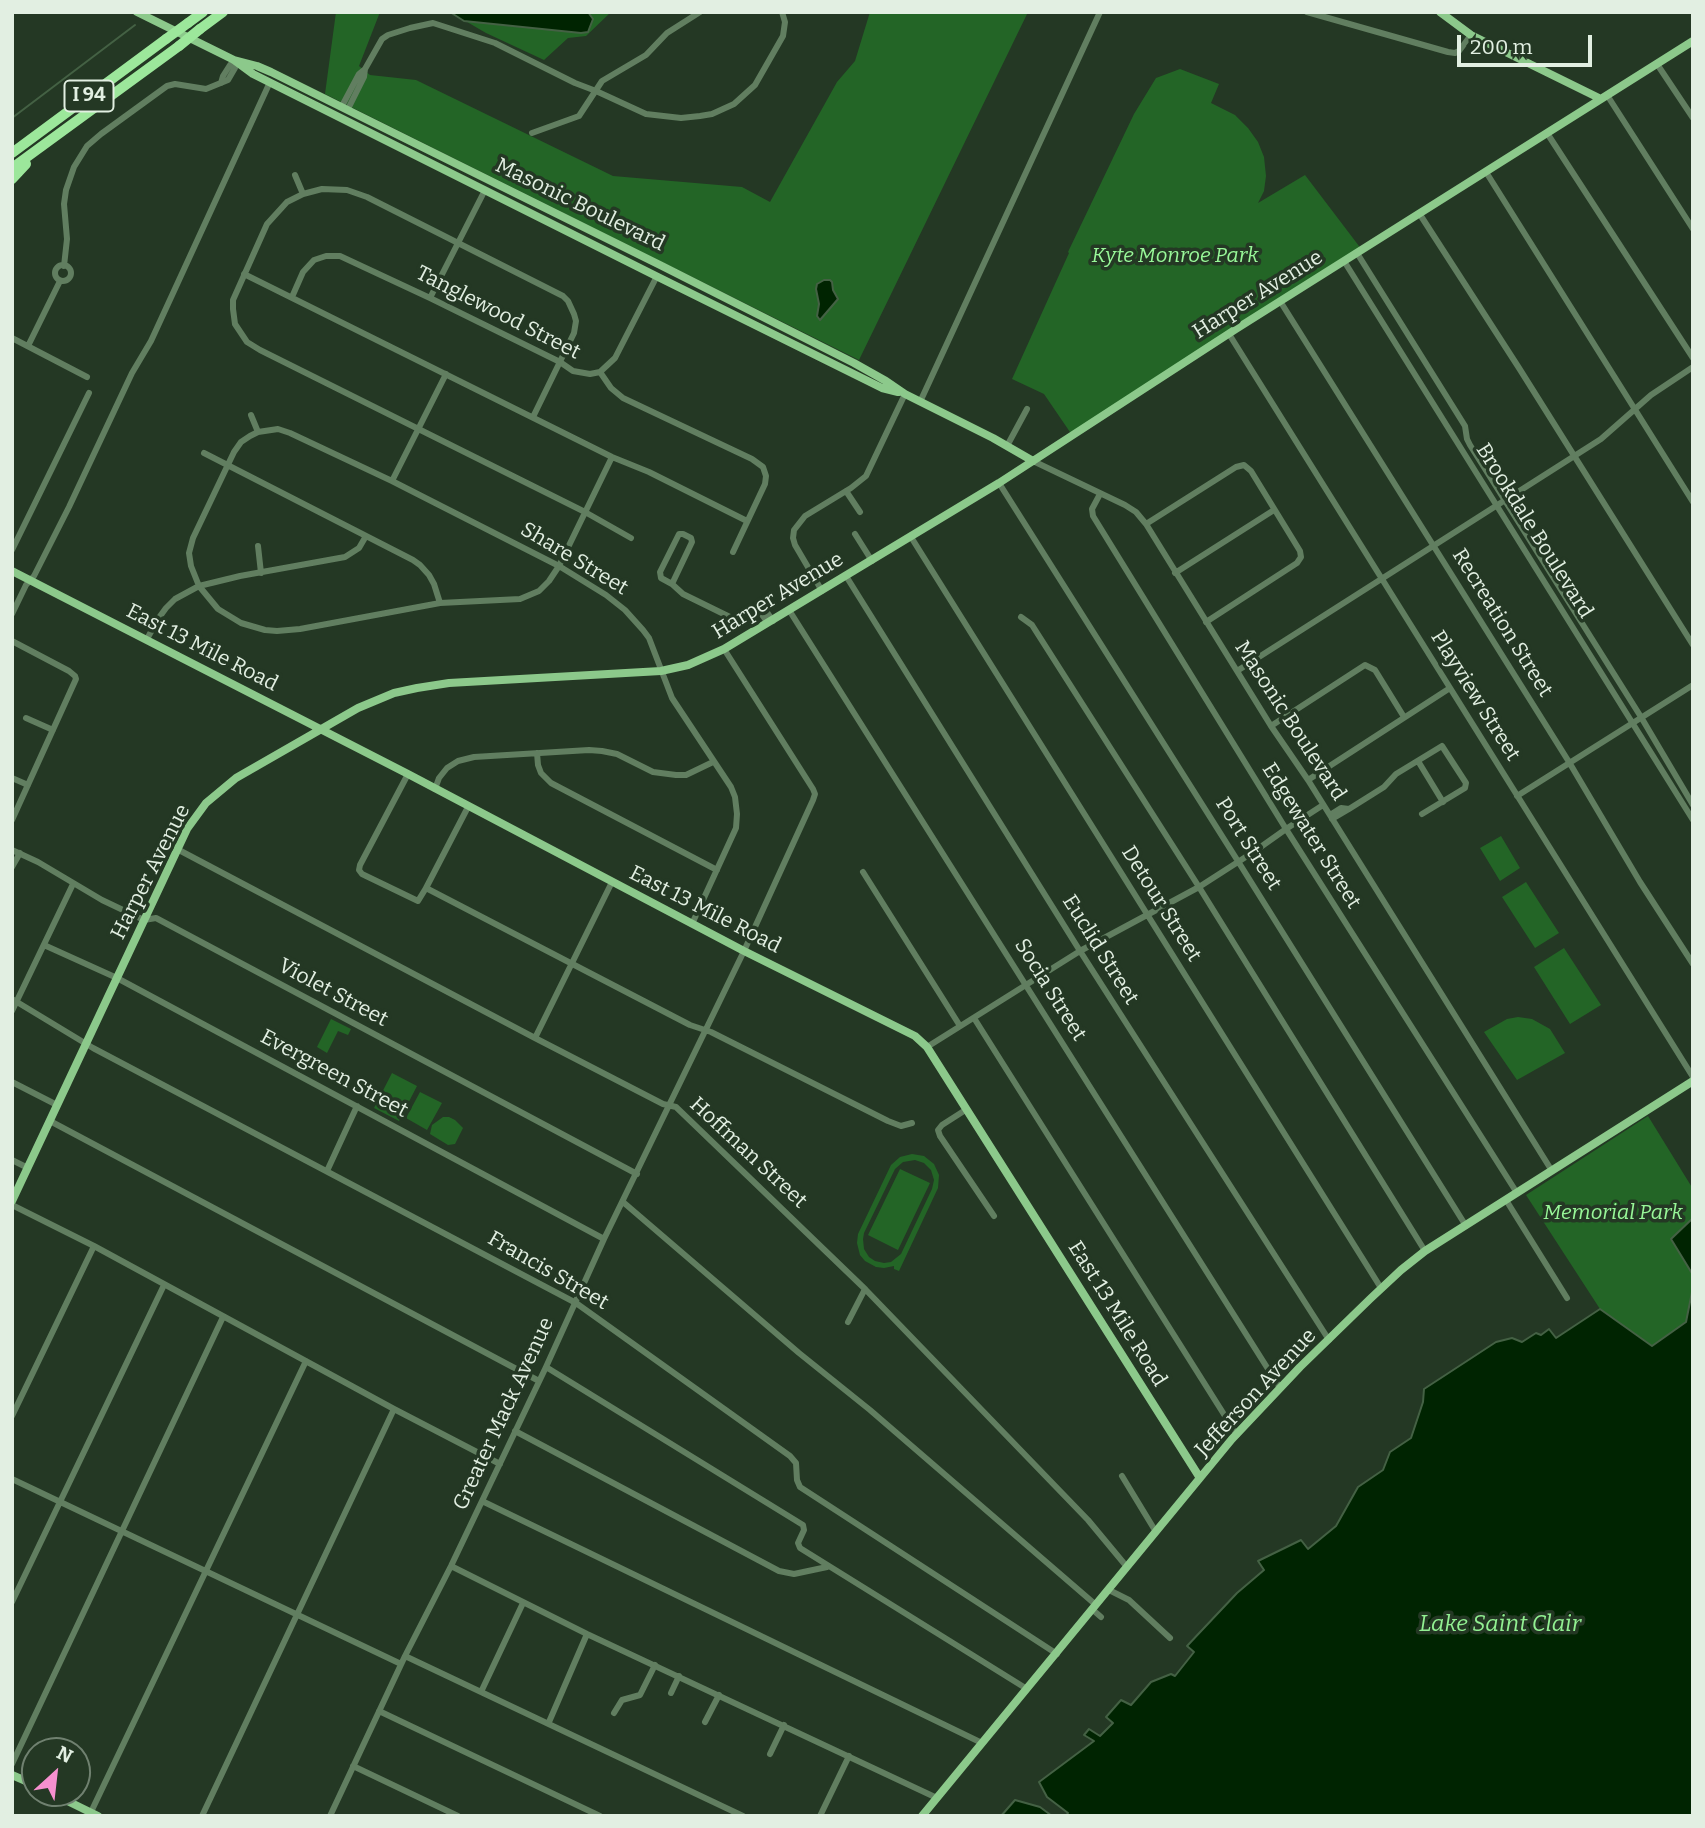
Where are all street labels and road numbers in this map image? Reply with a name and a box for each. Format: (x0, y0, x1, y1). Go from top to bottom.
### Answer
road number: I 94 (64, 80, 114, 111)
street label: Masonic Boulevard (491, 153, 669, 257)
street label: Harper Avenue (1188, 245, 1328, 345)
street label: Tanglewood Street (412, 261, 584, 365)
street label: Brookdale Boulevard (1470, 439, 1598, 623)
street label: Share Street (516, 517, 632, 601)
street label: Recreation Street (1446, 544, 1558, 702)
street label: Harper Avenue (708, 547, 848, 645)
street label: East 13 Mile Road (122, 599, 282, 697)
street label: Playview Street (1425, 626, 1525, 766)
street label: Masonic Boulevard (1229, 636, 1351, 806)
street label: Edgewater Street (1256, 758, 1366, 914)
street label: Port Street (1210, 793, 1286, 895)
street label: Harper Avenue (106, 800, 196, 944)
street label: Detour Street (1115, 842, 1207, 966)
street label: East 13 Mile Road (625, 861, 785, 959)
street label: Euclid Street (1056, 891, 1144, 1009)
street label: Socia Street (1009, 934, 1091, 1046)
street label: Violet Street (274, 954, 392, 1032)
street label: Evergreen Street (256, 1025, 412, 1123)
street label: Hoffman Street (684, 1092, 812, 1214)
street label: Francis Street (483, 1226, 613, 1316)
street label: East 13 Mile Road (1062, 1237, 1172, 1391)
street label: Greater Mack Avenue (448, 1314, 560, 1514)
street label: Jefferson Avenue (1190, 1324, 1322, 1462)

